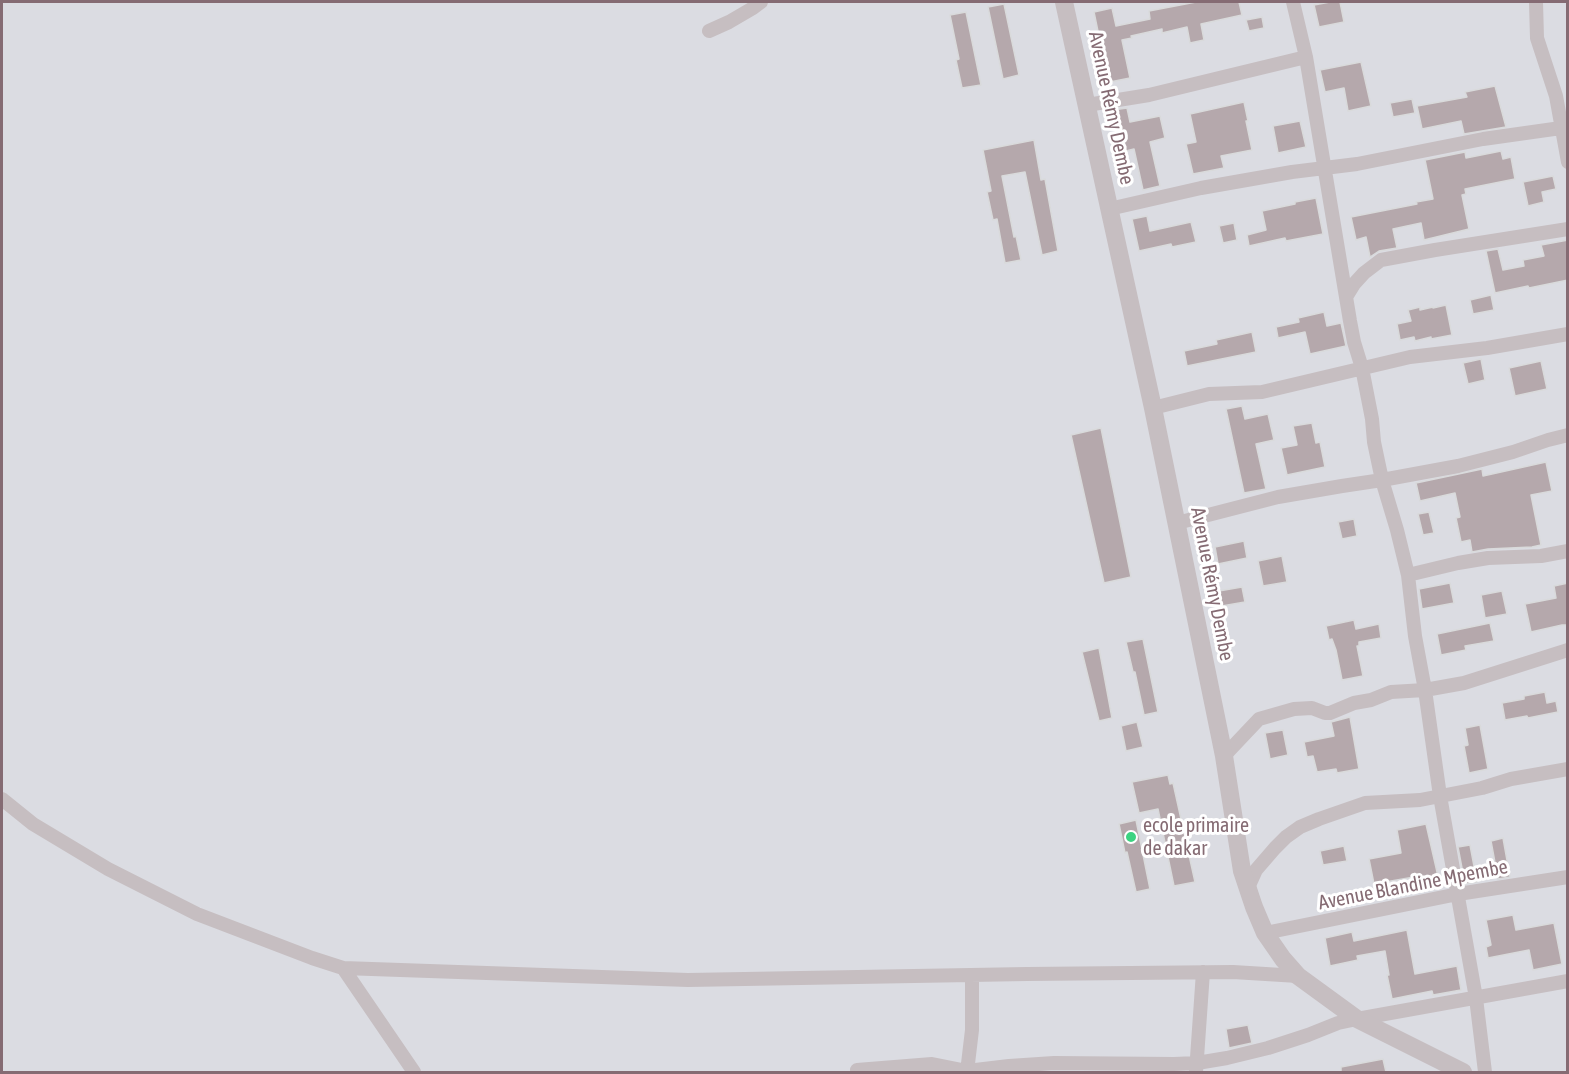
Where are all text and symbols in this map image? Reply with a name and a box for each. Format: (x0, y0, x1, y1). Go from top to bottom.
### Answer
street label: Avenue Rémy Dembe (1083, 29, 1139, 187)
street label: Avenue Rémy Dembe (1185, 505, 1239, 663)
place label: ecole primaire de dakar (1143, 814, 1249, 861)
marker: ecole primaire de dakar (1124, 830, 1138, 844)
street label: Avenue Blandine Mpembe (1316, 855, 1510, 915)

